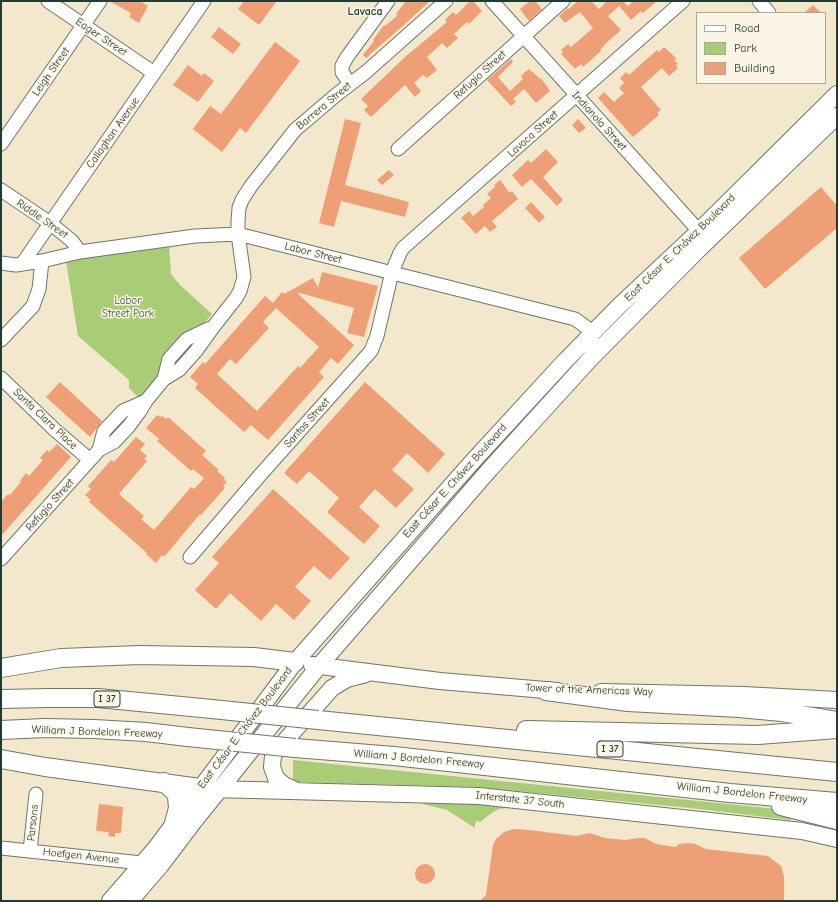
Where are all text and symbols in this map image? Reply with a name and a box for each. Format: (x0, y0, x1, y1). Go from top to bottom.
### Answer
district label: Lavaca (348, 5, 382, 19)
legend (696, 12, 826, 84)
street label: Eager Street (73, 15, 129, 59)
text: Road (734, 21, 760, 35)
text: Park (734, 41, 757, 55)
street label: Leigh Street (29, 45, 73, 99)
street label: Refugio Street (451, 48, 509, 102)
text: Building (734, 61, 775, 75)
street label: Barrera Street (294, 79, 354, 133)
street label: Indianola Street (569, 88, 629, 154)
street label: Callaghan Avenue (84, 95, 142, 171)
street label: Lavaca Street (505, 108, 561, 160)
street label: East César E. Chávez Boulevard (622, 192, 738, 304)
street label: Riddle Street (14, 196, 70, 242)
street label: Labor Street (283, 240, 343, 266)
park label: Labor Street Park (102, 294, 154, 320)
street label: Santa Clara Place (10, 386, 80, 452)
street label: Santos Street (281, 395, 333, 451)
street label: East César E. Chávez Boulevard (400, 421, 510, 541)
street label: Refugio Street (23, 476, 77, 534)
street label: East César E. Chávez Boulevard (195, 665, 295, 791)
street label: Tower of the Americas Way (525, 681, 653, 699)
road number: I 37 (94, 691, 120, 707)
street label: William J Bordelon Freeway (31, 723, 163, 741)
road number: I 37 (597, 741, 623, 757)
street label: William J Bordelon Freeway (353, 747, 485, 771)
street label: William J Bordelon Freeway (676, 780, 808, 806)
street label: Interstate 37 South (475, 789, 565, 811)
street label: Parsons (25, 804, 41, 842)
street label: Hoefgen Avenue (42, 845, 120, 867)

